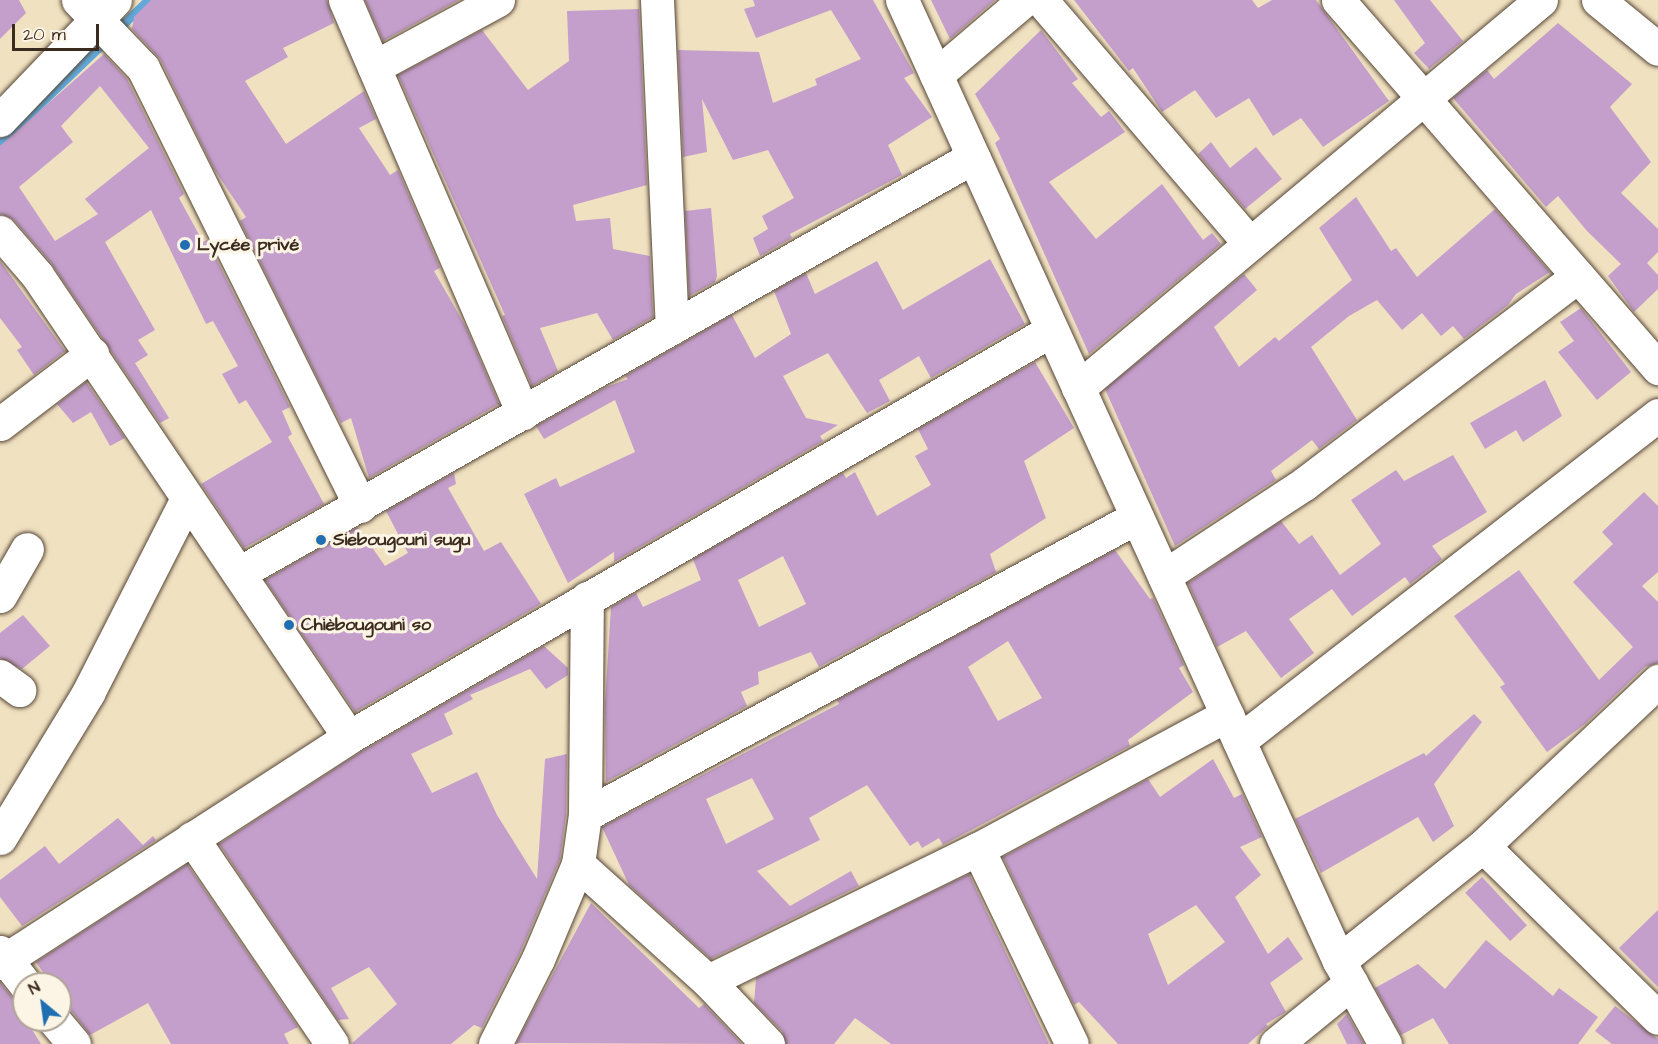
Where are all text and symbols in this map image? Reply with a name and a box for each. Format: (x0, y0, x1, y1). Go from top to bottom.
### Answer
scale bar (15, 12, 102, 50)
text: 20 m (23, 22, 66, 47)
place label: Lycée privé (197, 234, 299, 256)
marker: Lycée privé (178, 238, 192, 252)
place label: Siebougouni sugu (333, 529, 470, 551)
marker: Siebougouni sugu (314, 533, 328, 547)
place label: Chièbougouni so (301, 614, 431, 636)
marker: Chièbougouni so (282, 618, 296, 632)
north arrow (12, 972, 72, 1032)
text: N (25, 976, 44, 1000)

